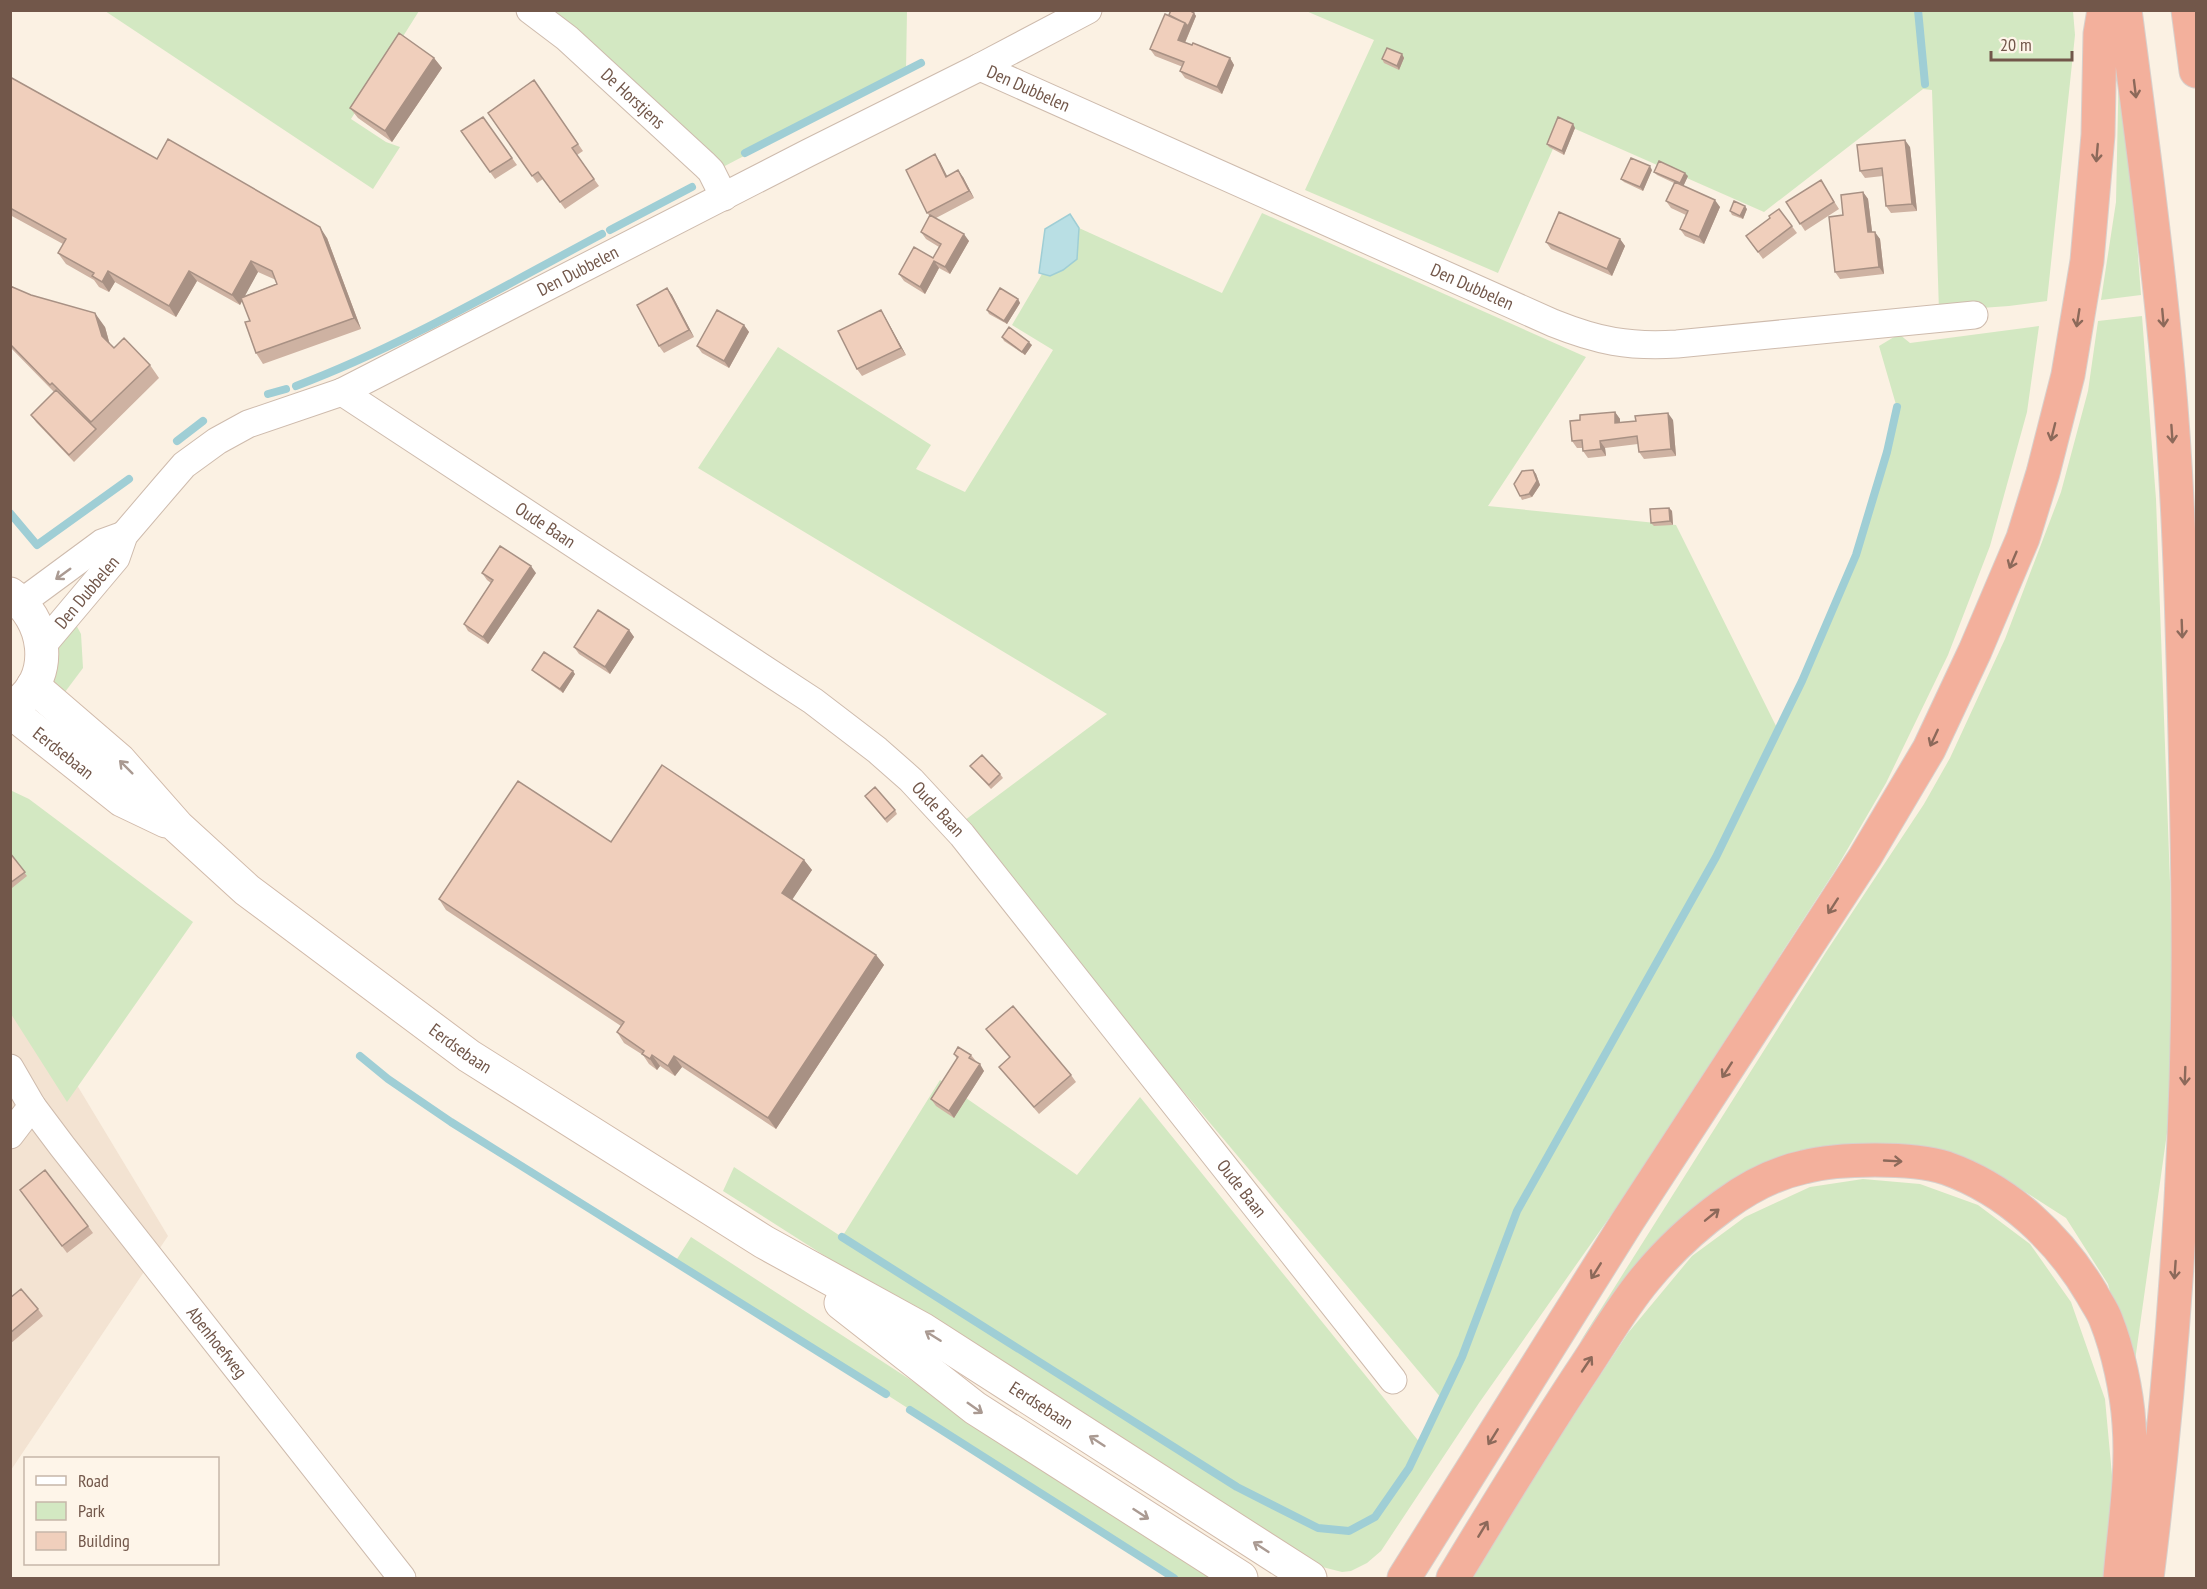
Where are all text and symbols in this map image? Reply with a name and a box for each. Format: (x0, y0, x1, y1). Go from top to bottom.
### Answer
scale bar (1991, 24, 2072, 62)
text: 20 m (2000, 33, 2032, 56)
street label: Den Dubbelen (984, 60, 1074, 117)
street label: De Horstjens (596, 63, 670, 134)
one-way arrow (2130, 79, 2141, 99)
one-way arrow (2091, 142, 2102, 162)
street label: Den Dubbelen (533, 240, 622, 301)
street label: Den Dubbelen (1427, 258, 1517, 315)
one-way arrow (2158, 307, 2169, 327)
one-way arrow (2072, 308, 2083, 328)
one-way arrow (2047, 422, 2059, 441)
one-way arrow (2167, 424, 2178, 444)
street label: Oude Baan (511, 497, 580, 553)
street label: Den Dubbelen (49, 551, 124, 633)
one-way arrow (2007, 551, 2019, 569)
one-way arrow (55, 567, 71, 580)
one-way arrow (2176, 618, 2187, 638)
street label: Eerdsebaan (28, 722, 99, 784)
one-way arrow (1928, 729, 1939, 747)
one-way arrow (118, 760, 133, 775)
street label: Oude Baan (907, 776, 970, 841)
one-way arrow (1827, 897, 1839, 914)
street label: Eerdsebaan (425, 1018, 496, 1078)
one-way arrow (1720, 1061, 1733, 1078)
one-way arrow (2179, 1065, 2191, 1085)
street label: Oude Baan (1212, 1155, 1272, 1222)
one-way arrow (1883, 1155, 1903, 1167)
one-way arrow (1703, 1209, 1719, 1222)
one-way arrow (2169, 1260, 2180, 1280)
one-way arrow (1590, 1262, 1602, 1279)
street label: Abenhoefweg (182, 1302, 252, 1383)
one-way arrow (925, 1330, 942, 1342)
one-way arrow (1581, 1355, 1594, 1372)
street label: Eerdsebaan (1005, 1376, 1078, 1434)
one-way arrow (967, 1402, 983, 1414)
one-way arrow (1486, 1428, 1498, 1445)
one-way arrow (1089, 1435, 1106, 1447)
legend (24, 1457, 219, 1565)
text: Road (78, 1469, 109, 1492)
text: Park (78, 1499, 105, 1522)
one-way arrow (1132, 1509, 1149, 1521)
one-way arrow (1478, 1521, 1490, 1538)
text: Building (78, 1529, 130, 1552)
one-way arrow (1253, 1541, 1270, 1553)

